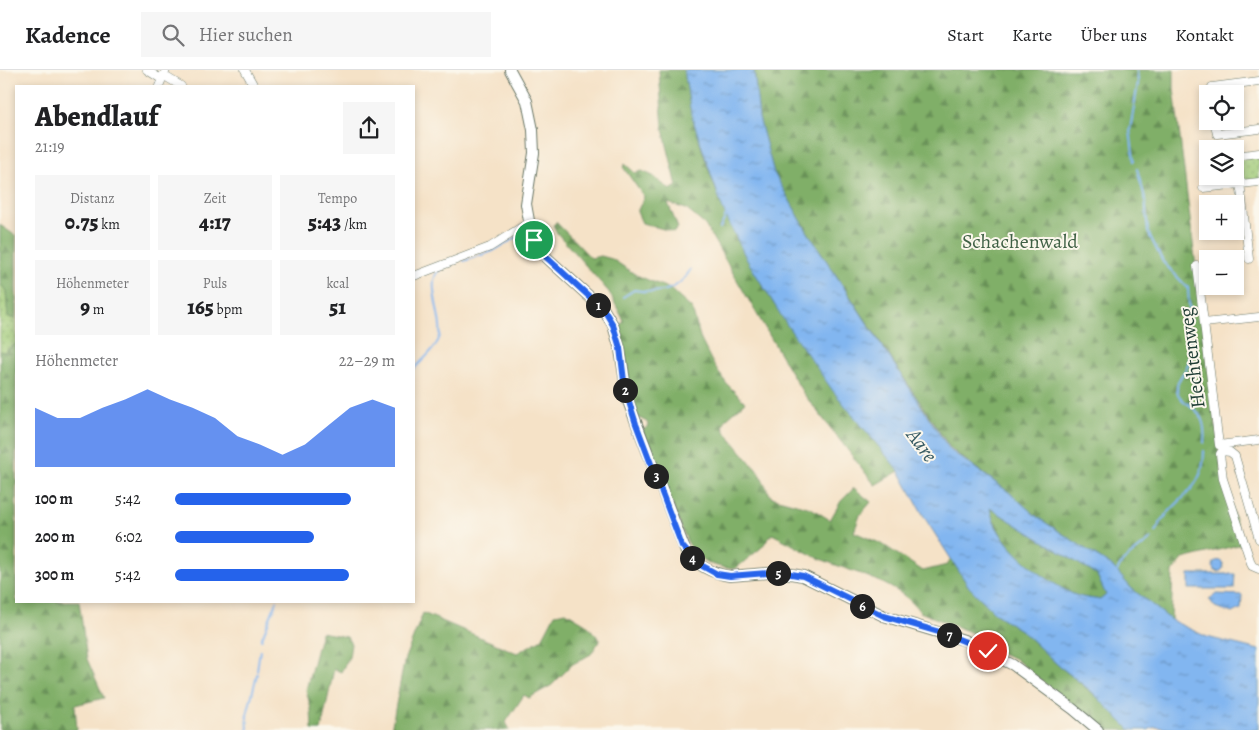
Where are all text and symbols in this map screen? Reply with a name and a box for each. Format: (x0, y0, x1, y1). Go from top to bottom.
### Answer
search box (141, 12, 491, 57)
text: Kadence (25, 19, 111, 51)
icon: search (159, 21, 187, 49)
text: Hier suchen (199, 22, 293, 48)
text: Start (947, 23, 984, 47)
text: Karte (1012, 23, 1052, 47)
text: Über uns (1080, 23, 1147, 47)
text: Kontakt (1175, 23, 1234, 47)
map controls (1199, 85, 1244, 295)
button: locate (1199, 85, 1244, 130)
text: Abendlauf (35, 98, 158, 136)
button: share (343, 102, 395, 154)
text: 21:19 (35, 136, 65, 158)
button: layers (1199, 140, 1244, 185)
text: Distanz (70, 189, 115, 208)
text: Zeit (204, 189, 226, 208)
text: Tempo (318, 189, 357, 208)
button: + (1199, 195, 1244, 240)
text: 0.75 (65, 208, 98, 236)
text: 4:17 (199, 208, 231, 236)
text: 5:43 (308, 208, 341, 236)
text: km (98, 215, 120, 234)
text: /km (341, 215, 367, 234)
pin (513, 219, 555, 261)
icon: arrive (520, 226, 548, 254)
park label: Schachenwald (962, 228, 1078, 255)
button: − (1199, 250, 1244, 295)
text: Höhenmeter (56, 274, 129, 293)
text: Puls (203, 274, 227, 293)
text: kcal (326, 274, 349, 293)
pin: 1 (586, 292, 610, 318)
text: 9 (80, 293, 90, 321)
text: 165 (187, 293, 214, 321)
text: 51 (329, 293, 346, 321)
text: 1 (596, 296, 601, 315)
text: m (90, 300, 104, 319)
text: bpm (214, 300, 243, 319)
street label: Hechtenweg (1172, 306, 1212, 410)
text: Höhenmeter (35, 350, 118, 372)
text: 22–29 m (339, 350, 395, 372)
pin: 2 (612, 378, 638, 402)
text: 2 (622, 381, 629, 400)
water label: Aare (899, 422, 944, 468)
pin: 3 (644, 464, 668, 488)
text: 3 (653, 467, 660, 486)
text: 100 m (35, 488, 73, 510)
text: 5:42 (115, 488, 141, 510)
text: 200 m (35, 526, 75, 548)
text: 6:02 (115, 526, 142, 548)
pin: 4 (680, 546, 704, 570)
text: 4 (689, 549, 696, 568)
pin: 5 (766, 560, 790, 586)
text: 300 m (35, 564, 74, 586)
text: 5:42 (115, 564, 141, 586)
text: 5 (776, 564, 781, 583)
pin: 6 (850, 594, 874, 618)
text: 6 (859, 597, 866, 616)
pin: 7 (936, 622, 962, 648)
text: 7 (947, 626, 952, 645)
pin (967, 630, 1009, 672)
icon: check (974, 637, 1002, 665)

